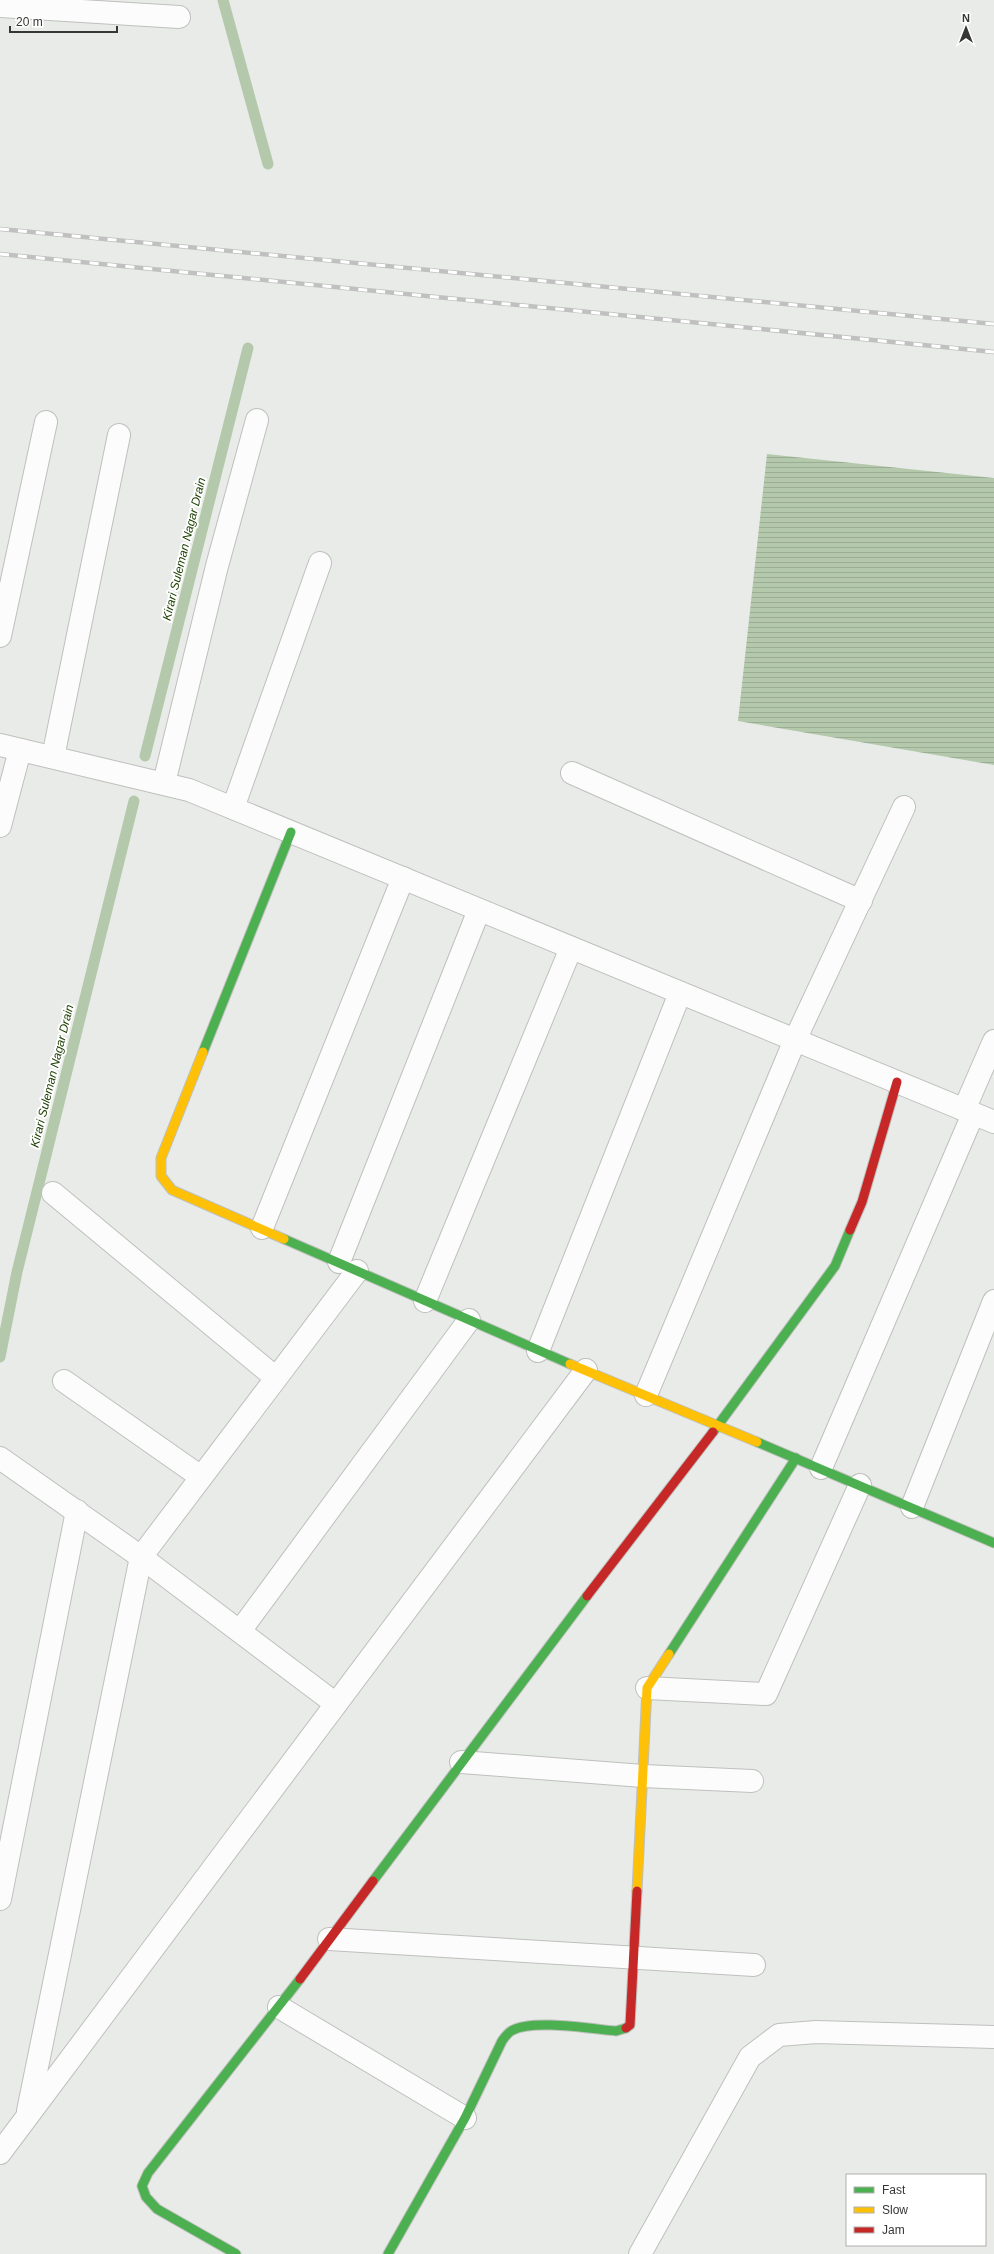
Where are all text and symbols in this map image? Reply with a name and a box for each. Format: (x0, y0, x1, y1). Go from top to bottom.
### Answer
scale bar (10, 8, 117, 34)
north arrow (946, 8, 986, 48)
text: N (962, 12, 970, 24)
text: 20 m (16, 15, 43, 29)
water label: Kirari Suleman Nagar Drain (159, 476, 209, 622)
water label: Kirari Suleman Nagar Drain (27, 1003, 77, 1149)
legend (846, 2174, 986, 2246)
text: Fast (882, 2183, 906, 2197)
text: Slow (882, 2203, 908, 2217)
text: Jam (882, 2223, 905, 2237)

